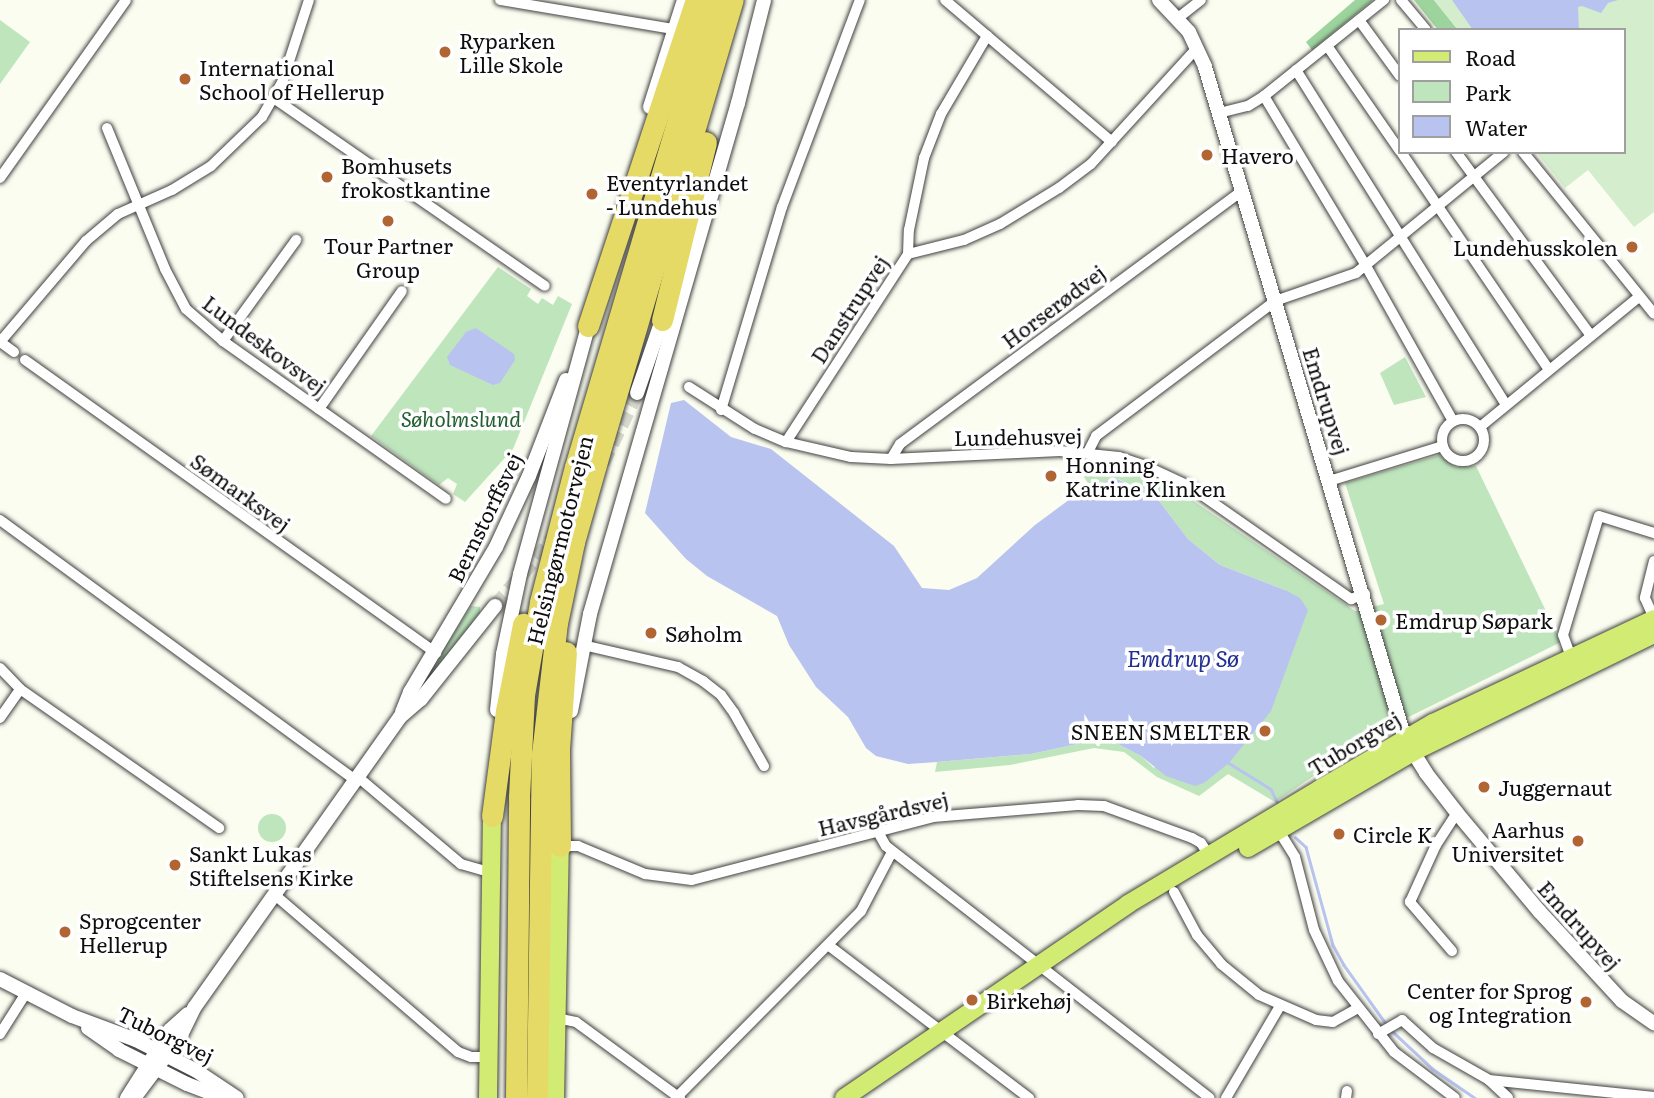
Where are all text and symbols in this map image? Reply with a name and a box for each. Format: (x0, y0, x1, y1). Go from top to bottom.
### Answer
place label: Ryparken Lille Skole (459, 27, 563, 77)
legend (1398, 28, 1626, 154)
text: Road (1465, 41, 1516, 72)
marker: Ryparken Lille Skole (437, 44, 453, 60)
place label: International School of Hellerup (199, 54, 385, 104)
marker: International School of Hellerup (177, 71, 193, 87)
text: Park (1465, 76, 1511, 107)
text: Water (1465, 111, 1527, 142)
place label: Havero (1221, 142, 1294, 168)
marker: Havero (1199, 147, 1215, 163)
place label: Bomhusets frokostkantine (341, 152, 490, 202)
marker: Bomhusets frokostkantine (319, 169, 335, 185)
place label: Eventyrlandet - Lundehus (606, 169, 748, 219)
marker: Eventyrlandet - Lundehus (584, 186, 600, 202)
marker: Tour Partner Group (380, 213, 396, 229)
place label: Tour Partner Group (323, 232, 453, 282)
place label: Lundehusskolen (1453, 234, 1618, 260)
marker: Lundehusskolen (1624, 239, 1640, 255)
street label: Danstrupvej (805, 250, 893, 368)
street label: Horserødvej (996, 259, 1110, 353)
street label: Lundeskovsvej (198, 289, 332, 399)
street label: Emdrupvej (1299, 344, 1355, 458)
park label: Søholmslund (401, 405, 521, 431)
street label: Lundehusvej (954, 422, 1082, 450)
street label: Helsingørmotorvejen (521, 433, 597, 647)
street label: Sømarksvej (186, 447, 296, 537)
street label: Bernstorffsvej (442, 448, 526, 586)
place label: Honning Katrine Klinken (1065, 451, 1226, 501)
marker: Honning Katrine Klinken (1043, 468, 1059, 484)
place label: Emdrup Søpark (1395, 607, 1553, 633)
marker: Emdrup Søpark (1373, 612, 1389, 628)
place label: Søholm (665, 620, 743, 646)
marker: Søholm (643, 625, 659, 641)
water label: Emdrup Sø (1127, 643, 1239, 671)
street label: Tuborgvej (1303, 705, 1405, 781)
place label: SNEEN SMELTER (1071, 718, 1251, 744)
marker: SNEEN SMELTER (1257, 723, 1273, 739)
place label: Juggernaut (1498, 774, 1612, 800)
marker: Juggernaut (1476, 779, 1492, 795)
street label: Havsgårdsvej (815, 786, 951, 840)
place label: Aarhus Universitet (1451, 816, 1564, 866)
place label: Circle K (1353, 821, 1432, 847)
marker: Circle K (1331, 826, 1347, 842)
marker: Aarhus Universitet (1570, 833, 1586, 849)
place label: Sankt Lukas Stiftelsens Kirke (189, 840, 353, 890)
marker: Sankt Lukas Stiftelsens Kirke (167, 857, 183, 873)
street label: Emdrupvej (1533, 875, 1627, 975)
place label: Sprogcenter Hellerup (79, 907, 201, 957)
marker: Sprogcenter Hellerup (57, 924, 73, 940)
place label: Center for Sprog og Integration (1407, 977, 1572, 1027)
place label: Birkehøj (986, 987, 1072, 1013)
marker: Birkehøj (964, 992, 980, 1008)
marker: Center for Sprog og Integration (1578, 994, 1594, 1010)
street label: Tuborgvej (114, 1000, 218, 1068)

